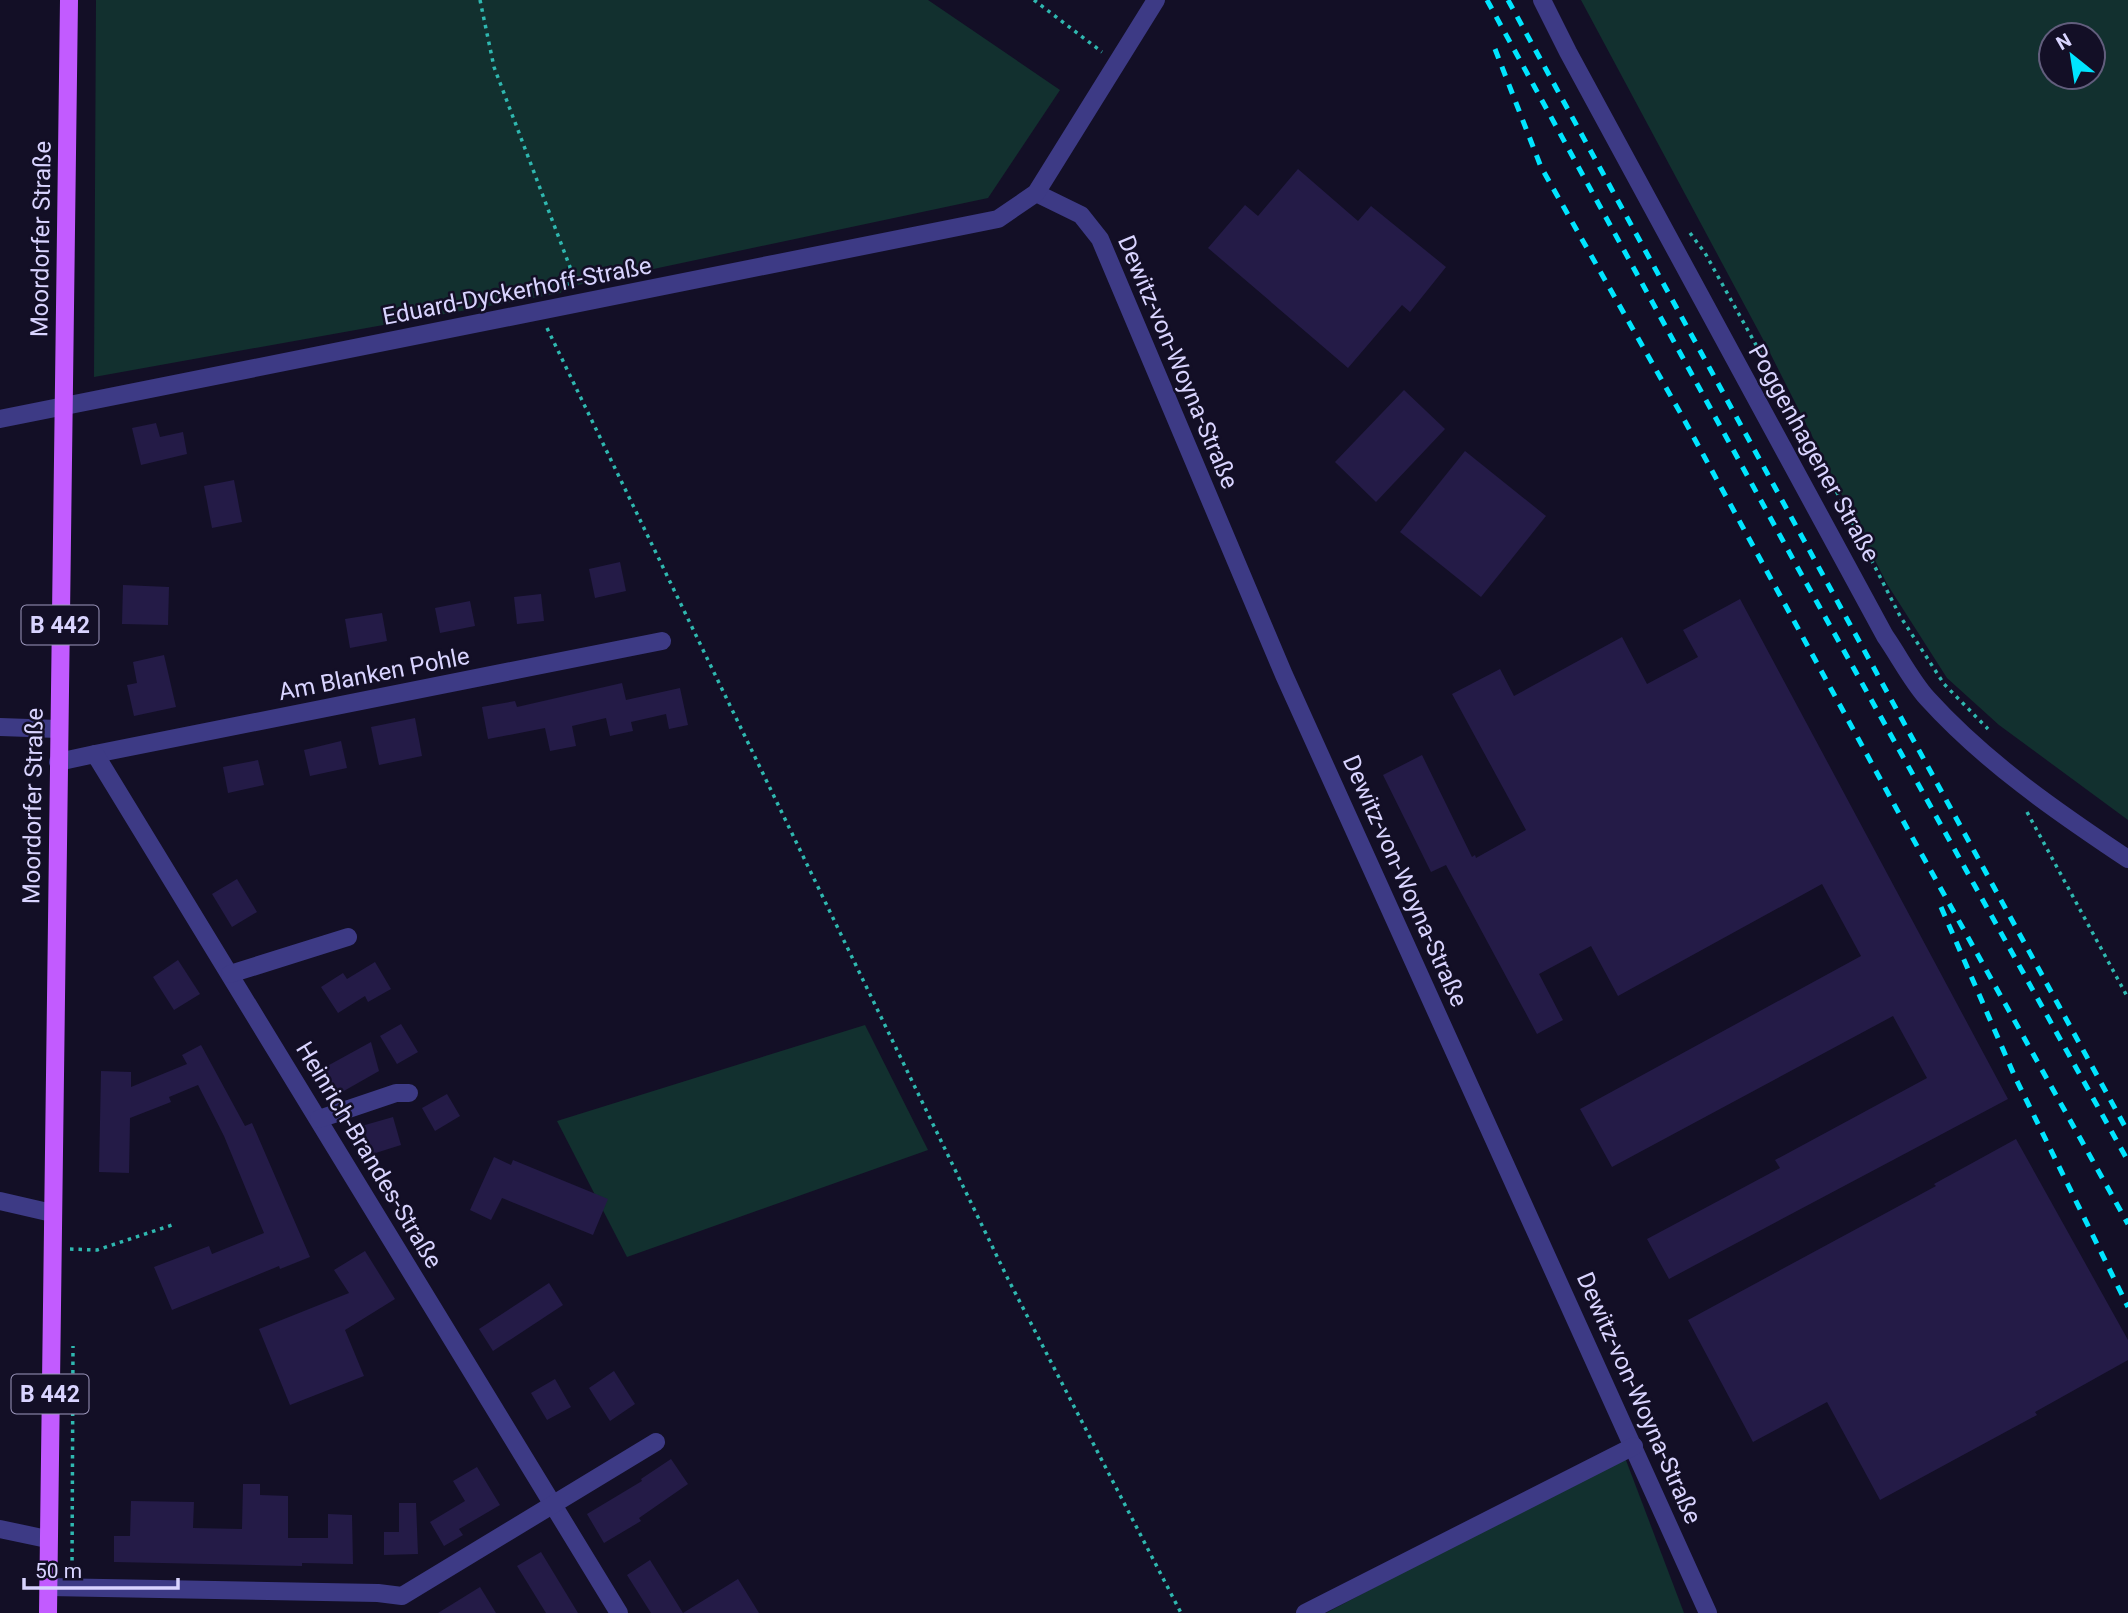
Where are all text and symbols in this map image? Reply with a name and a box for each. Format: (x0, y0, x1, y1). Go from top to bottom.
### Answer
north arrow (2037, 21, 2107, 91)
text: N (2052, 28, 2075, 55)
street label: Moordorfer Straße (25, 141, 57, 337)
street label: Dewitz-von-Woyna-Straße (1112, 231, 1244, 493)
street label: Eduard-Dyckerhoff-Straße (380, 251, 654, 331)
street label: Poggenhagener Straße (1743, 340, 1885, 566)
road number: B 442 (22, 606, 98, 645)
street label: Am Blanken Pohle (276, 642, 472, 706)
street label: Moordorfer Straße (17, 708, 49, 904)
street label: Dewitz-von-Woyna-Straße (1337, 751, 1473, 1011)
street label: Heinrich-Brandes-Straße (290, 1037, 448, 1273)
street label: Dewitz-von-Woyna-Straße (1571, 1268, 1707, 1528)
road number: B 442 (12, 1374, 88, 1414)
scale bar (24, 1546, 178, 1590)
text: 50 m (35, 1559, 82, 1583)

